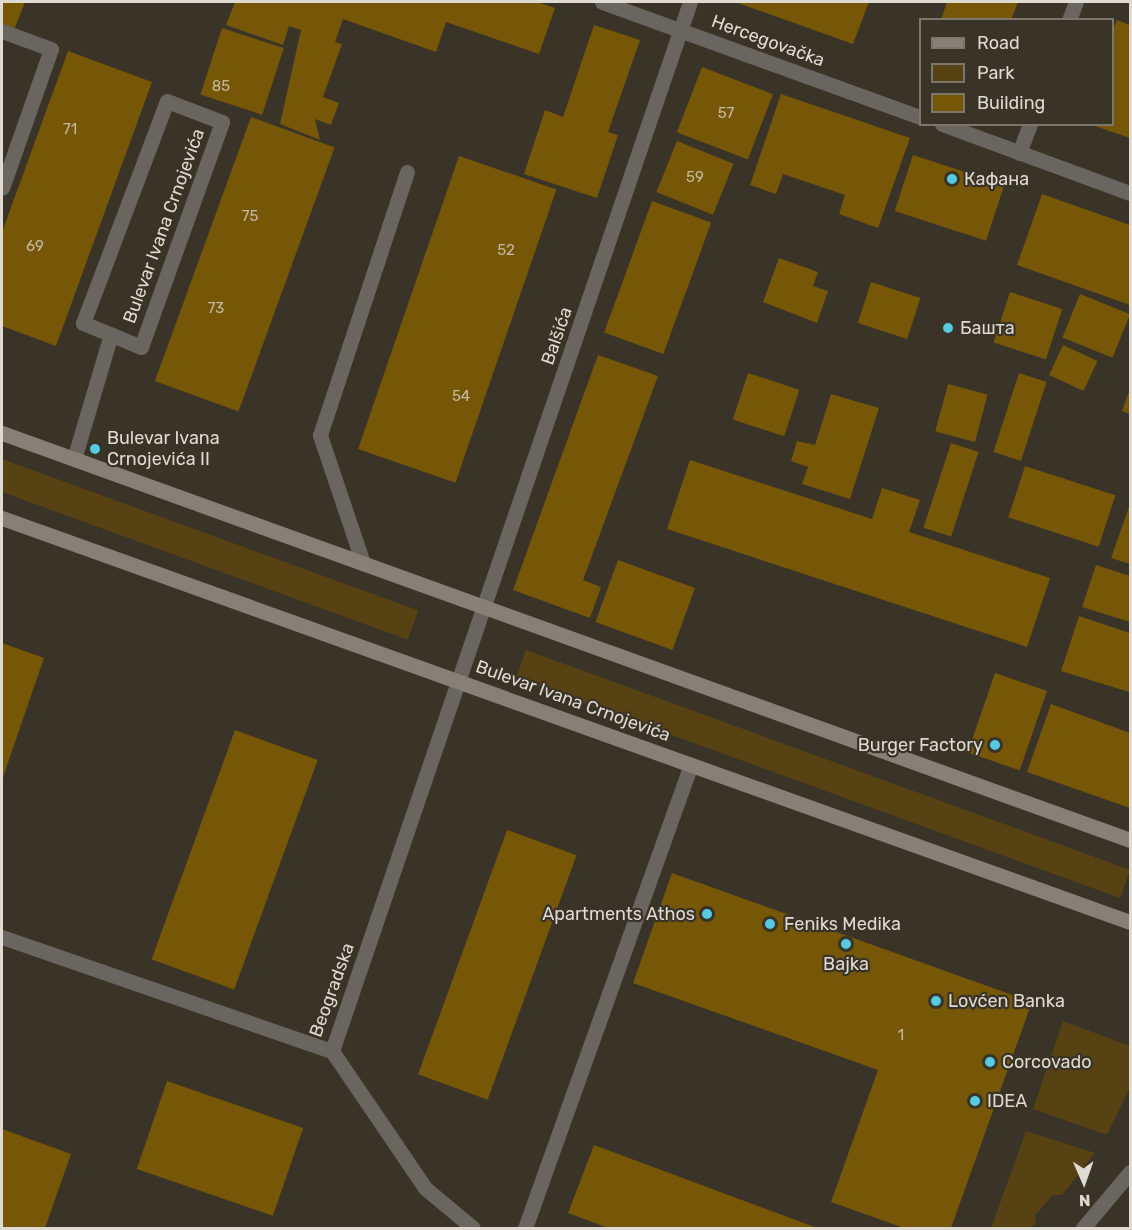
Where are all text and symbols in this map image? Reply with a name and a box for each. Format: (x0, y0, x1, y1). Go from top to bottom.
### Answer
street label: Hercegovačka (708, 11, 828, 71)
legend (919, 18, 1114, 126)
text: Road (977, 32, 1020, 54)
text: Park (977, 62, 1014, 84)
house number: 85 (212, 78, 230, 96)
text: Building (977, 92, 1045, 114)
house number: 57 (718, 105, 734, 123)
house number: 71 (63, 121, 77, 139)
street label: Bulevar Ivana Crnojevića (119, 125, 209, 327)
place label: Кафана (964, 168, 1029, 190)
house number: 59 (686, 169, 704, 187)
marker: Кафана (945, 172, 959, 186)
house number: 75 (242, 208, 258, 226)
house number: 69 (26, 238, 44, 256)
house number: 52 (497, 242, 515, 260)
house number: 73 (208, 300, 224, 318)
street label: Balšića (537, 304, 577, 368)
place label: Башта (960, 317, 1015, 339)
marker: Башта (941, 321, 955, 335)
house number: 54 (452, 388, 470, 406)
place label: Bulevar Ivana Crnojevića II (107, 428, 220, 470)
marker: Bulevar Ivana Crnojevića II (88, 442, 102, 456)
street label: Bulevar Ivana Crnojevića (472, 656, 674, 746)
place label: Burger Factory (857, 734, 983, 756)
marker: Burger Factory (988, 738, 1002, 752)
place label: Apartments Athos (542, 903, 695, 925)
marker: Apartments Athos (700, 907, 714, 921)
place label: Feniks Medika (784, 913, 901, 935)
marker: Feniks Medika (761, 915, 779, 933)
marker: Bajka (839, 937, 853, 951)
street label: Beogradska (305, 940, 359, 1040)
place label: Bajka (823, 953, 869, 975)
place label: Lovćen Banka (948, 990, 1065, 1012)
marker: Lovćen Banka (929, 994, 943, 1008)
house number: 1 (898, 1027, 904, 1045)
place label: Corcovado (1002, 1051, 1092, 1073)
marker: Corcovado (983, 1055, 997, 1069)
place label: IDEA (987, 1090, 1027, 1112)
marker: IDEA (968, 1094, 982, 1108)
north arrow (1054, 1152, 1114, 1212)
text: N (1079, 1191, 1091, 1210)

